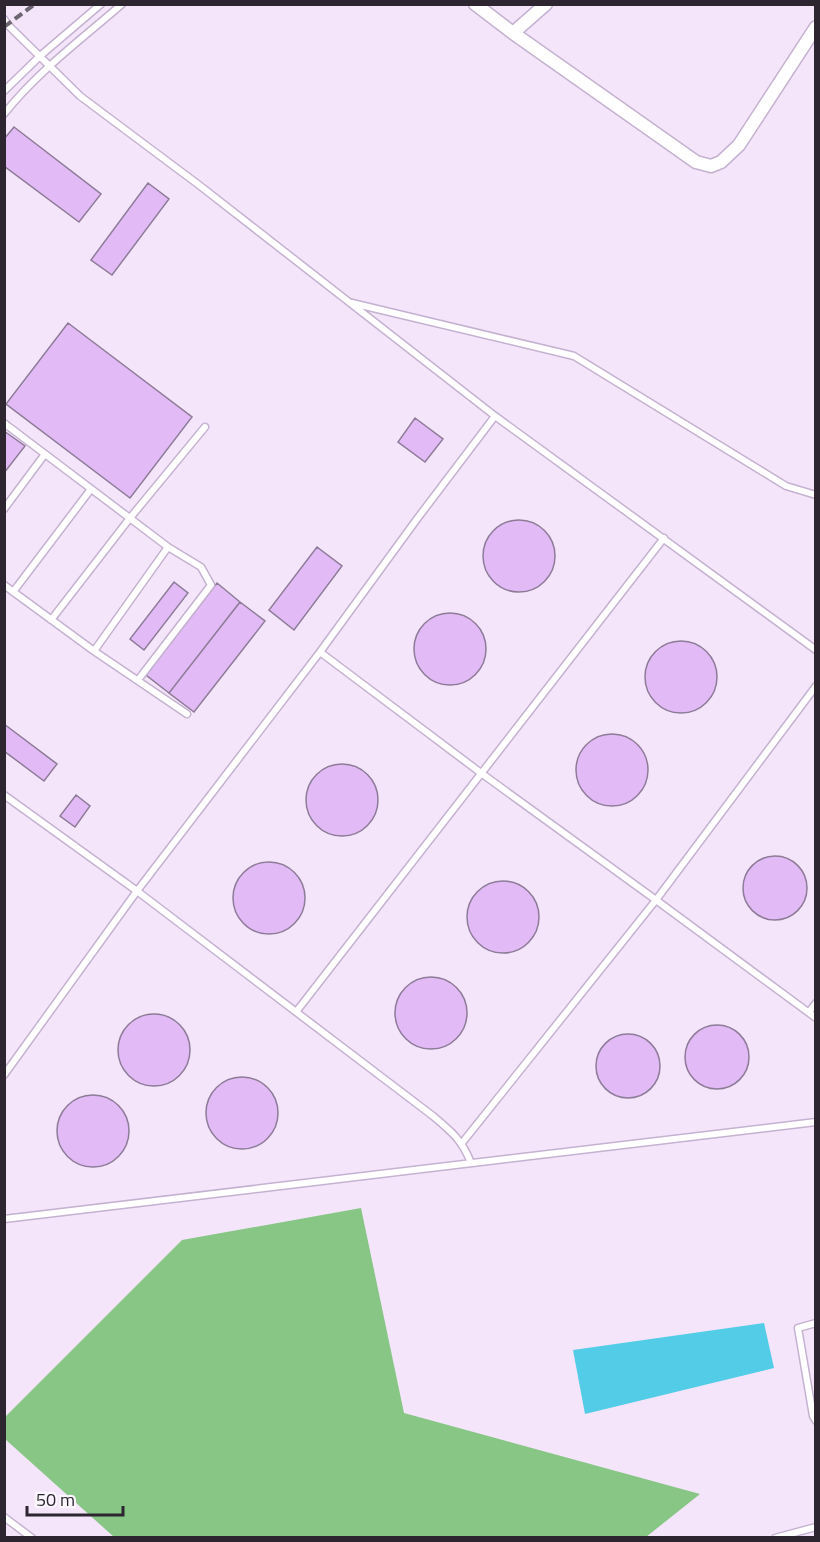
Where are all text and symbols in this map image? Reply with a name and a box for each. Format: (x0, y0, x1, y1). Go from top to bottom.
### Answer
scale bar (27, 1479, 123, 1517)
text: 50 m (36, 1486, 75, 1513)

